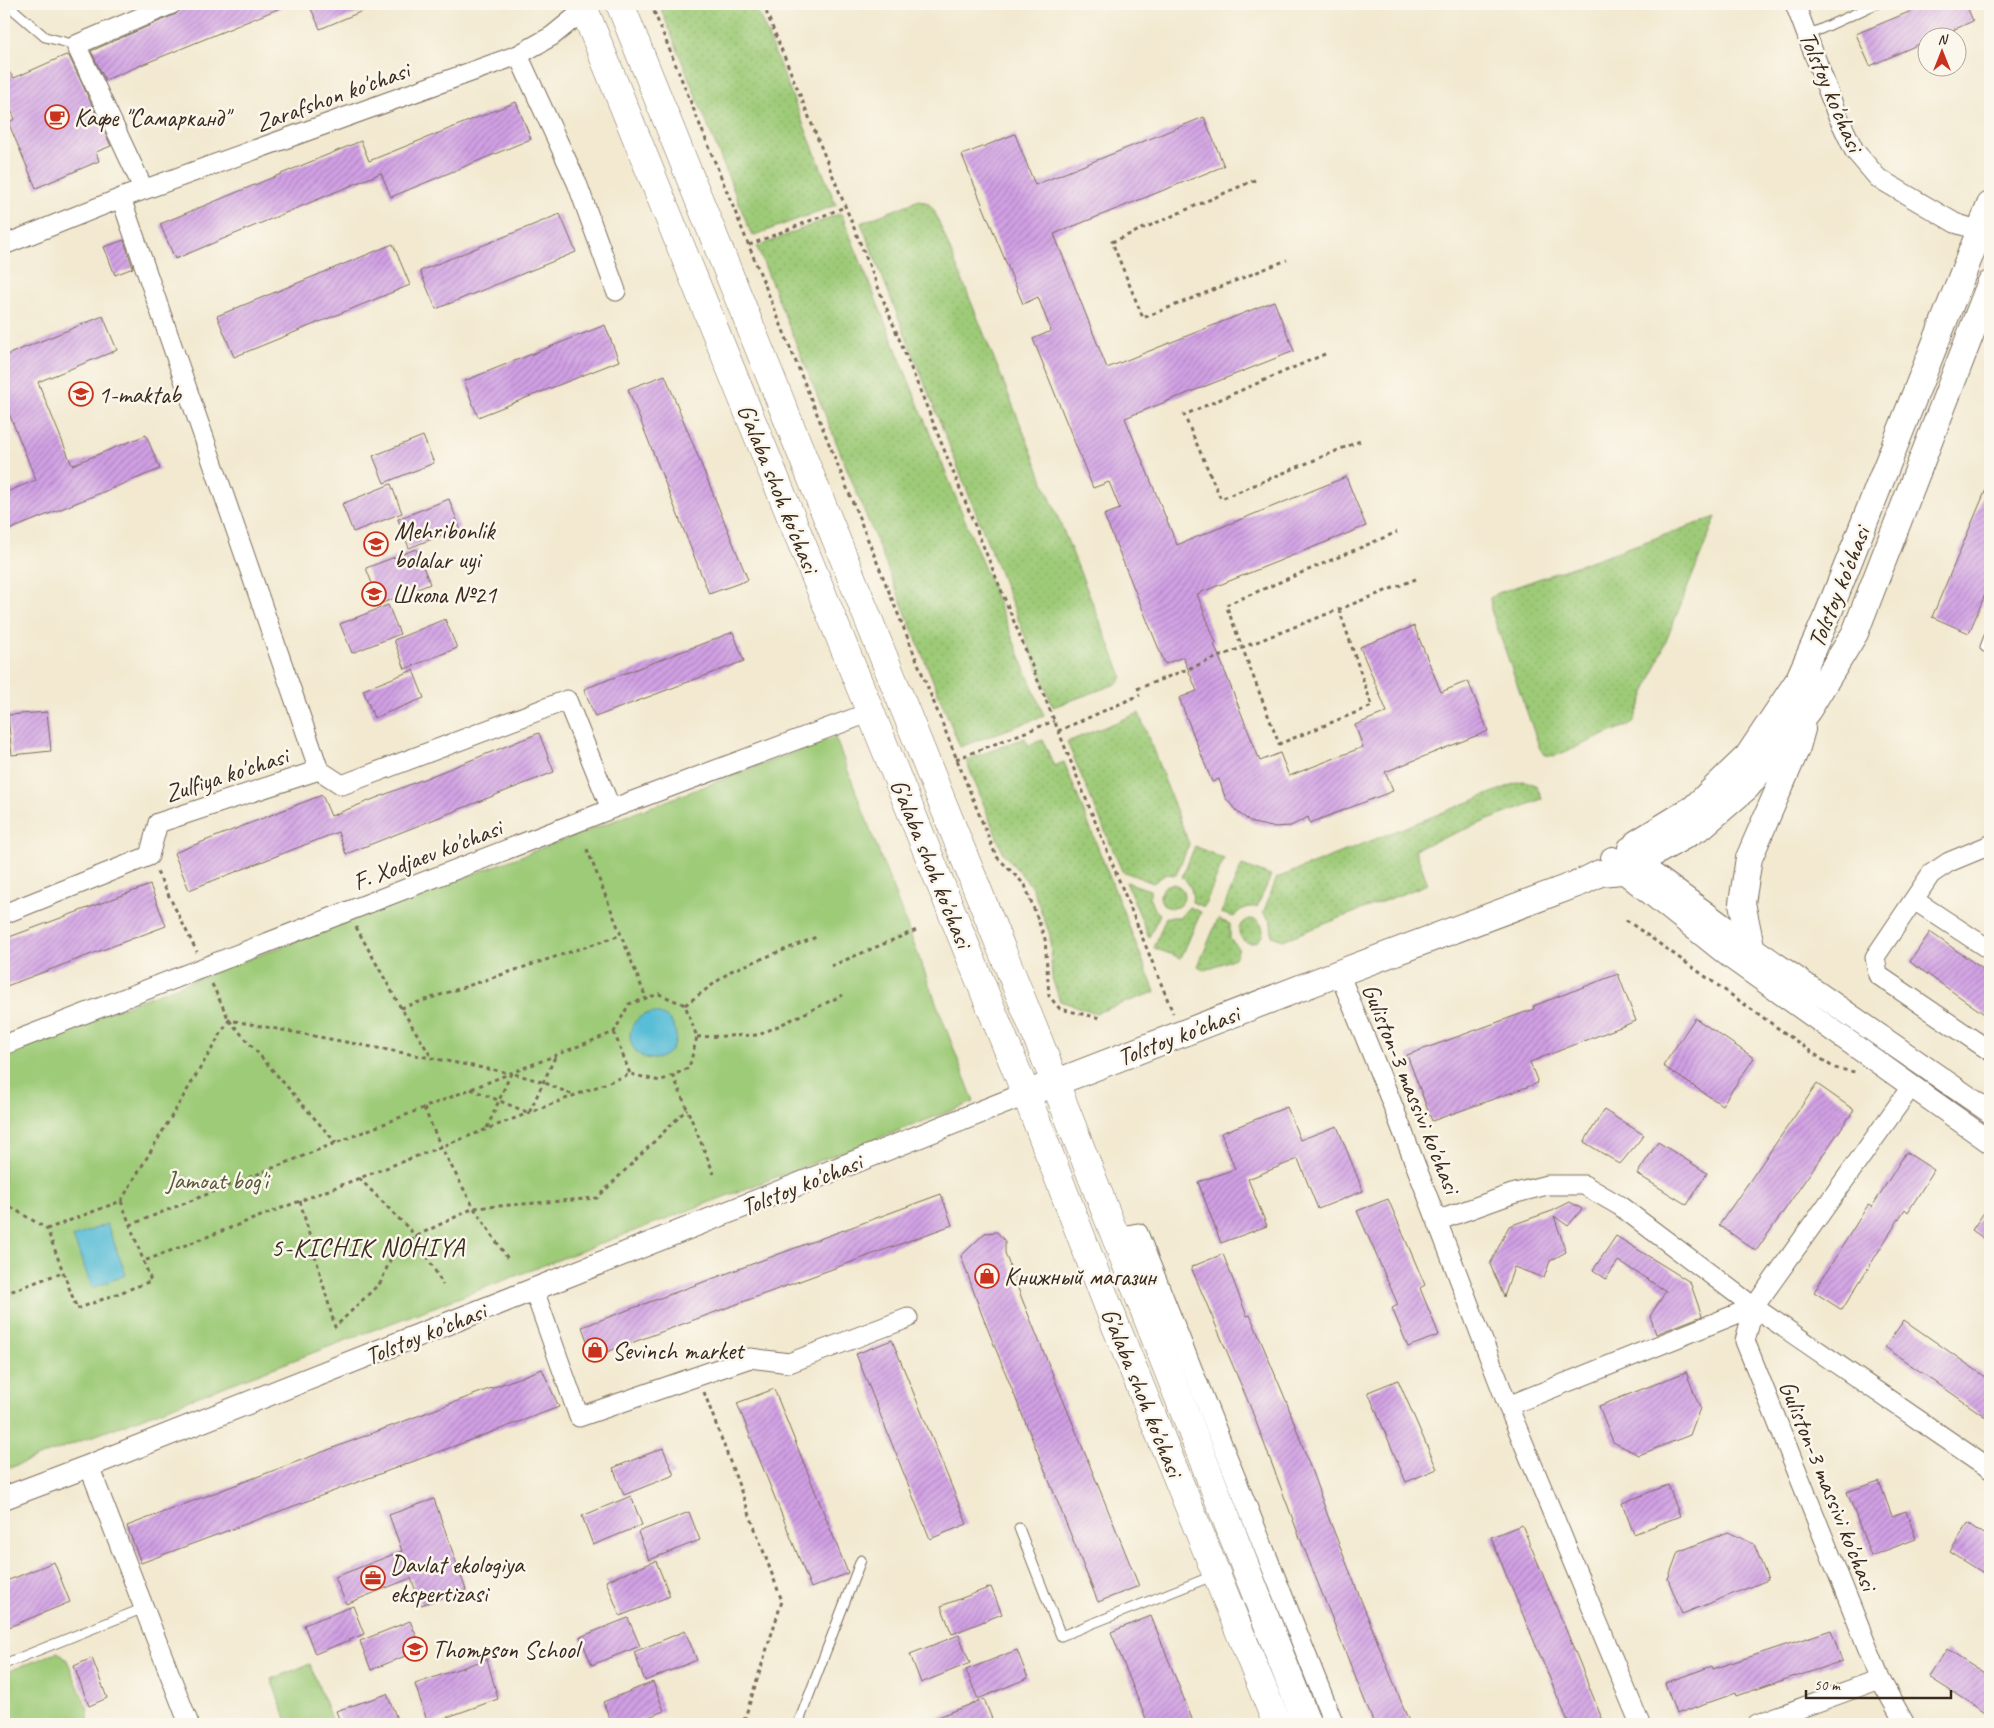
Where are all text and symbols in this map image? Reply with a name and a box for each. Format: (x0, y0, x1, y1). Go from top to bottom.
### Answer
street label: Tolstoy ko'chasi (1791, 26, 1872, 159)
north arrow (1916, 28, 1966, 78)
text: N (1938, 31, 1949, 48)
street label: Zarafshon ko'chasi (251, 53, 417, 140)
place label: Кафе "Самарканд" (74, 102, 234, 134)
cafe icon: Кафе "Самарканд" (44, 104, 70, 130)
place label: 1-maktab (98, 379, 183, 411)
school or university icon: 1-maktab (68, 381, 94, 407)
street label: G'alaba shoh ko'chasi (730, 399, 828, 580)
place label: Mehribonlik bolalar uyi (394, 515, 496, 576)
street label: Tolstoy ko'chasi (1800, 519, 1879, 653)
school or university icon: Mehribonlik bolalar uyi (363, 531, 389, 557)
place label: Школа №21 (392, 579, 498, 611)
school or university icon: Школа №21 (361, 581, 387, 607)
street label: Zulfiya ko'chasi (161, 739, 295, 810)
street label: G'alaba shoh ko'chasi (883, 774, 981, 955)
street label: F. Xodjaev ko'chasi (348, 811, 509, 898)
street label: Guliston-3 massivi ko'chasi (1354, 979, 1469, 1201)
street label: Tolstoy ko'chasi (1113, 997, 1247, 1074)
street label: Tolstoy ko'chasi (736, 1145, 870, 1224)
park label: Jamoat bog'i (165, 1165, 271, 1197)
district label: 5-KICHIK NOHIYA (271, 1231, 466, 1264)
place label: Книжный магазин (1004, 1261, 1158, 1293)
shop icon: Книжный магазин (974, 1263, 1000, 1289)
street label: Tolstoy ko'chasi (360, 1294, 494, 1373)
street label: G'alaba shoh ko'chasi (1094, 1303, 1192, 1484)
place label: Sevinch market (612, 1335, 746, 1367)
shop icon: Sevinch market (582, 1337, 608, 1363)
street label: Guliston-3 massivi ko'chasi (1771, 1376, 1886, 1598)
place label: Davlat ekologiya ekspertizasi (390, 1549, 526, 1610)
office icon: Davlat ekologiya ekspertizasi (360, 1565, 386, 1591)
place label: Thompson School (432, 1634, 584, 1666)
school or university icon: Thompson School (402, 1636, 428, 1662)
scale bar (1806, 1668, 1952, 1700)
text: 50 m (1814, 1676, 1841, 1695)

